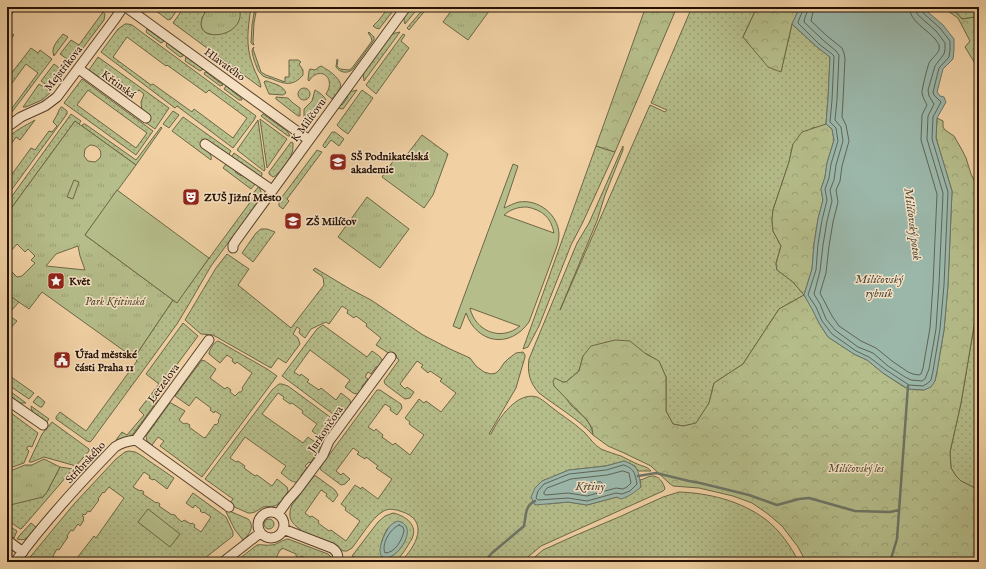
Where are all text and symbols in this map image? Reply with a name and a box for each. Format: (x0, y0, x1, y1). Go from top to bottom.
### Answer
street label: Mejstříkova (42, 43, 86, 94)
street label: Hlavatého (201, 45, 248, 84)
street label: Křtinská (98, 68, 139, 102)
street label: K Milíčovu (288, 96, 330, 145)
place label: SŠ Podnikatelská akademie (351, 150, 429, 177)
school or university icon: SŠ Podnikatelská akademie (328, 152, 348, 172)
theatre icon: ZUŠ Jižní Město (181, 187, 201, 207)
water label: Milíčovský potok (901, 187, 924, 261)
place label: ZUŠ Jižní Město (204, 191, 282, 205)
school or university icon: ZŠ Milíčov (283, 211, 303, 231)
place label: ZŠ Milíčov (306, 215, 357, 229)
place icon: Květ (46, 271, 66, 291)
water label: Milíčovský rybník (855, 272, 905, 301)
place label: Květ (69, 275, 91, 289)
park label: Park Křitinská (85, 295, 146, 309)
place label: Úřad městské části Praha 11 (74, 348, 137, 375)
public building icon: Úřad městské části Praha 11 (52, 350, 72, 370)
street label: Letzelova (145, 361, 183, 406)
street label: Jurkovičova (304, 403, 347, 457)
street label: Stříbrského (63, 439, 109, 487)
park label: Milíčovský les (828, 462, 885, 476)
water label: Křtiny (574, 479, 605, 494)

